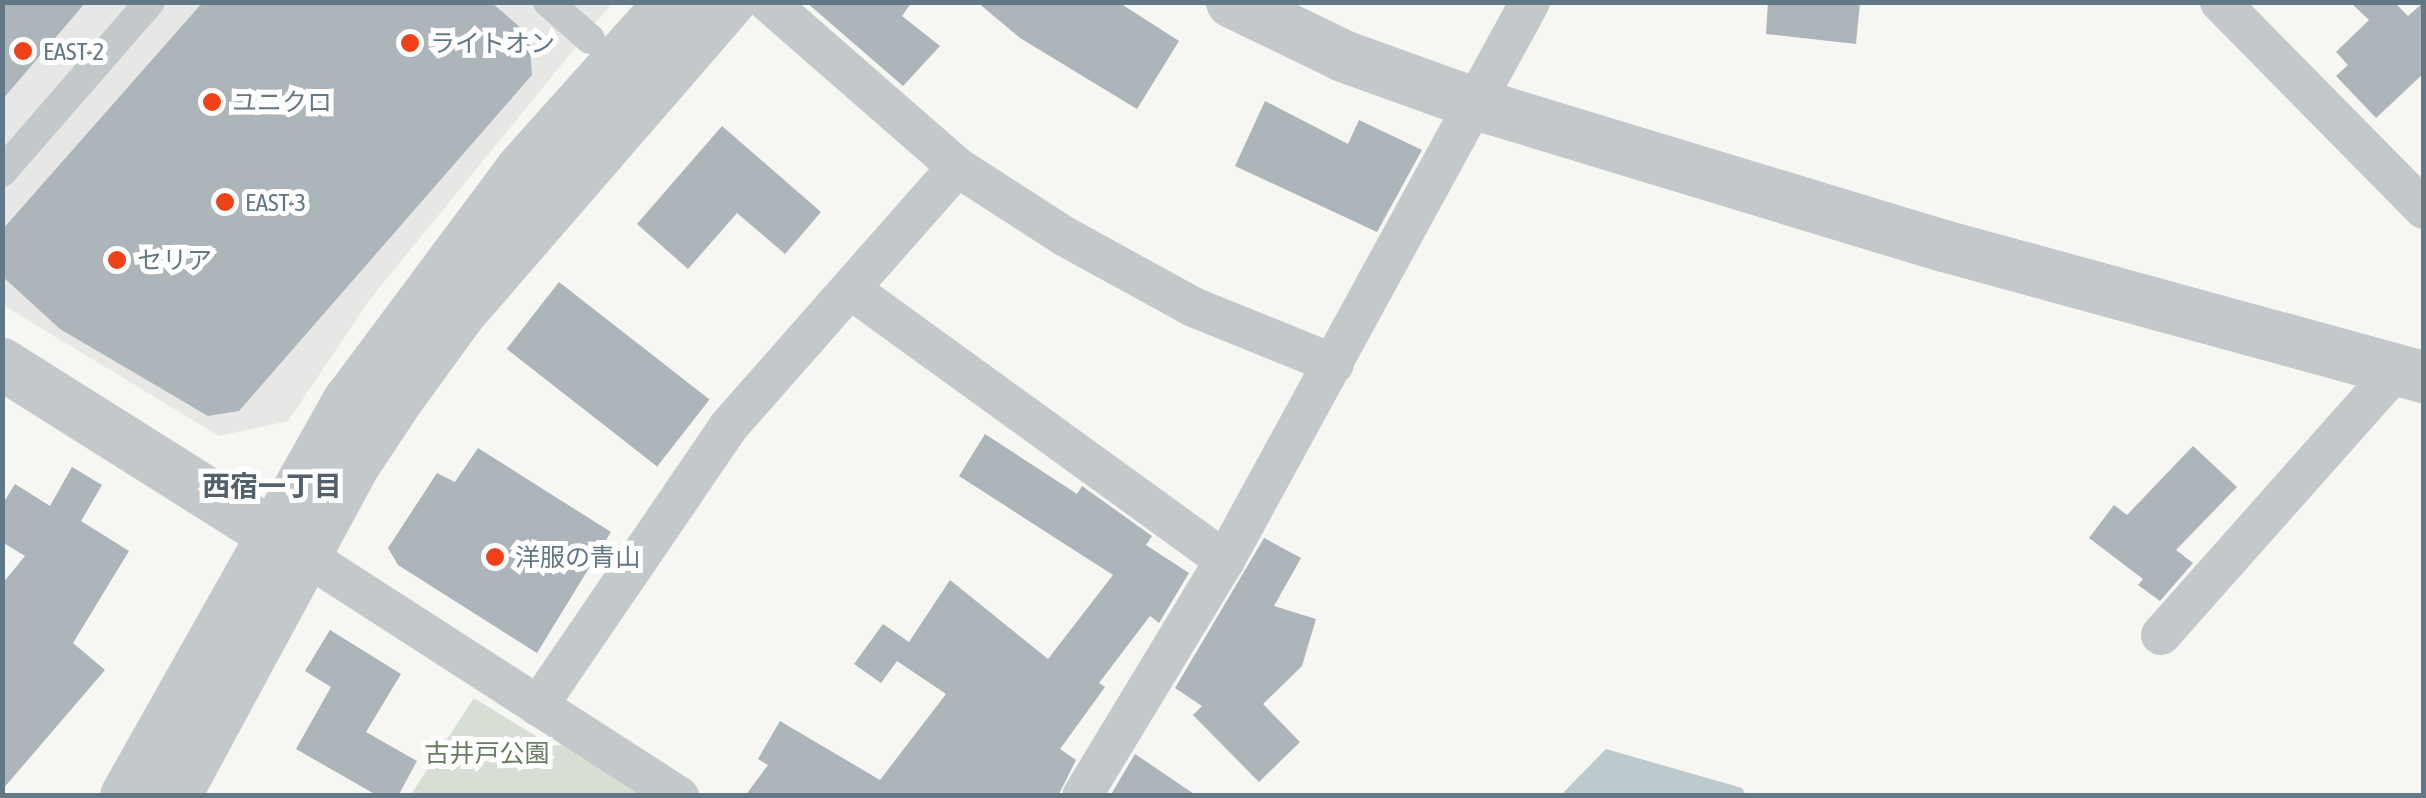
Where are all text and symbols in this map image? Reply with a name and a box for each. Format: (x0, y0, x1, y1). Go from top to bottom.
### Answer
place label: ライトオン (430, 28, 555, 58)
marker: ライトオン (399, 32, 421, 54)
place label: EAST-2 (43, 36, 104, 66)
marker: EAST-2 (12, 40, 34, 62)
place label: ユニクロ (232, 87, 332, 117)
marker: ユニクロ (201, 91, 223, 113)
place label: EAST-3 (245, 187, 306, 217)
marker: EAST-3 (214, 191, 236, 213)
place label: セリア (137, 245, 212, 275)
marker: セリア (106, 249, 128, 271)
district label: 西宿一丁目 (202, 469, 342, 503)
place label: 洋服の青山 (515, 542, 640, 572)
marker: 洋服の青山 (484, 546, 506, 568)
park label: 古井戸公園 (425, 738, 549, 768)

